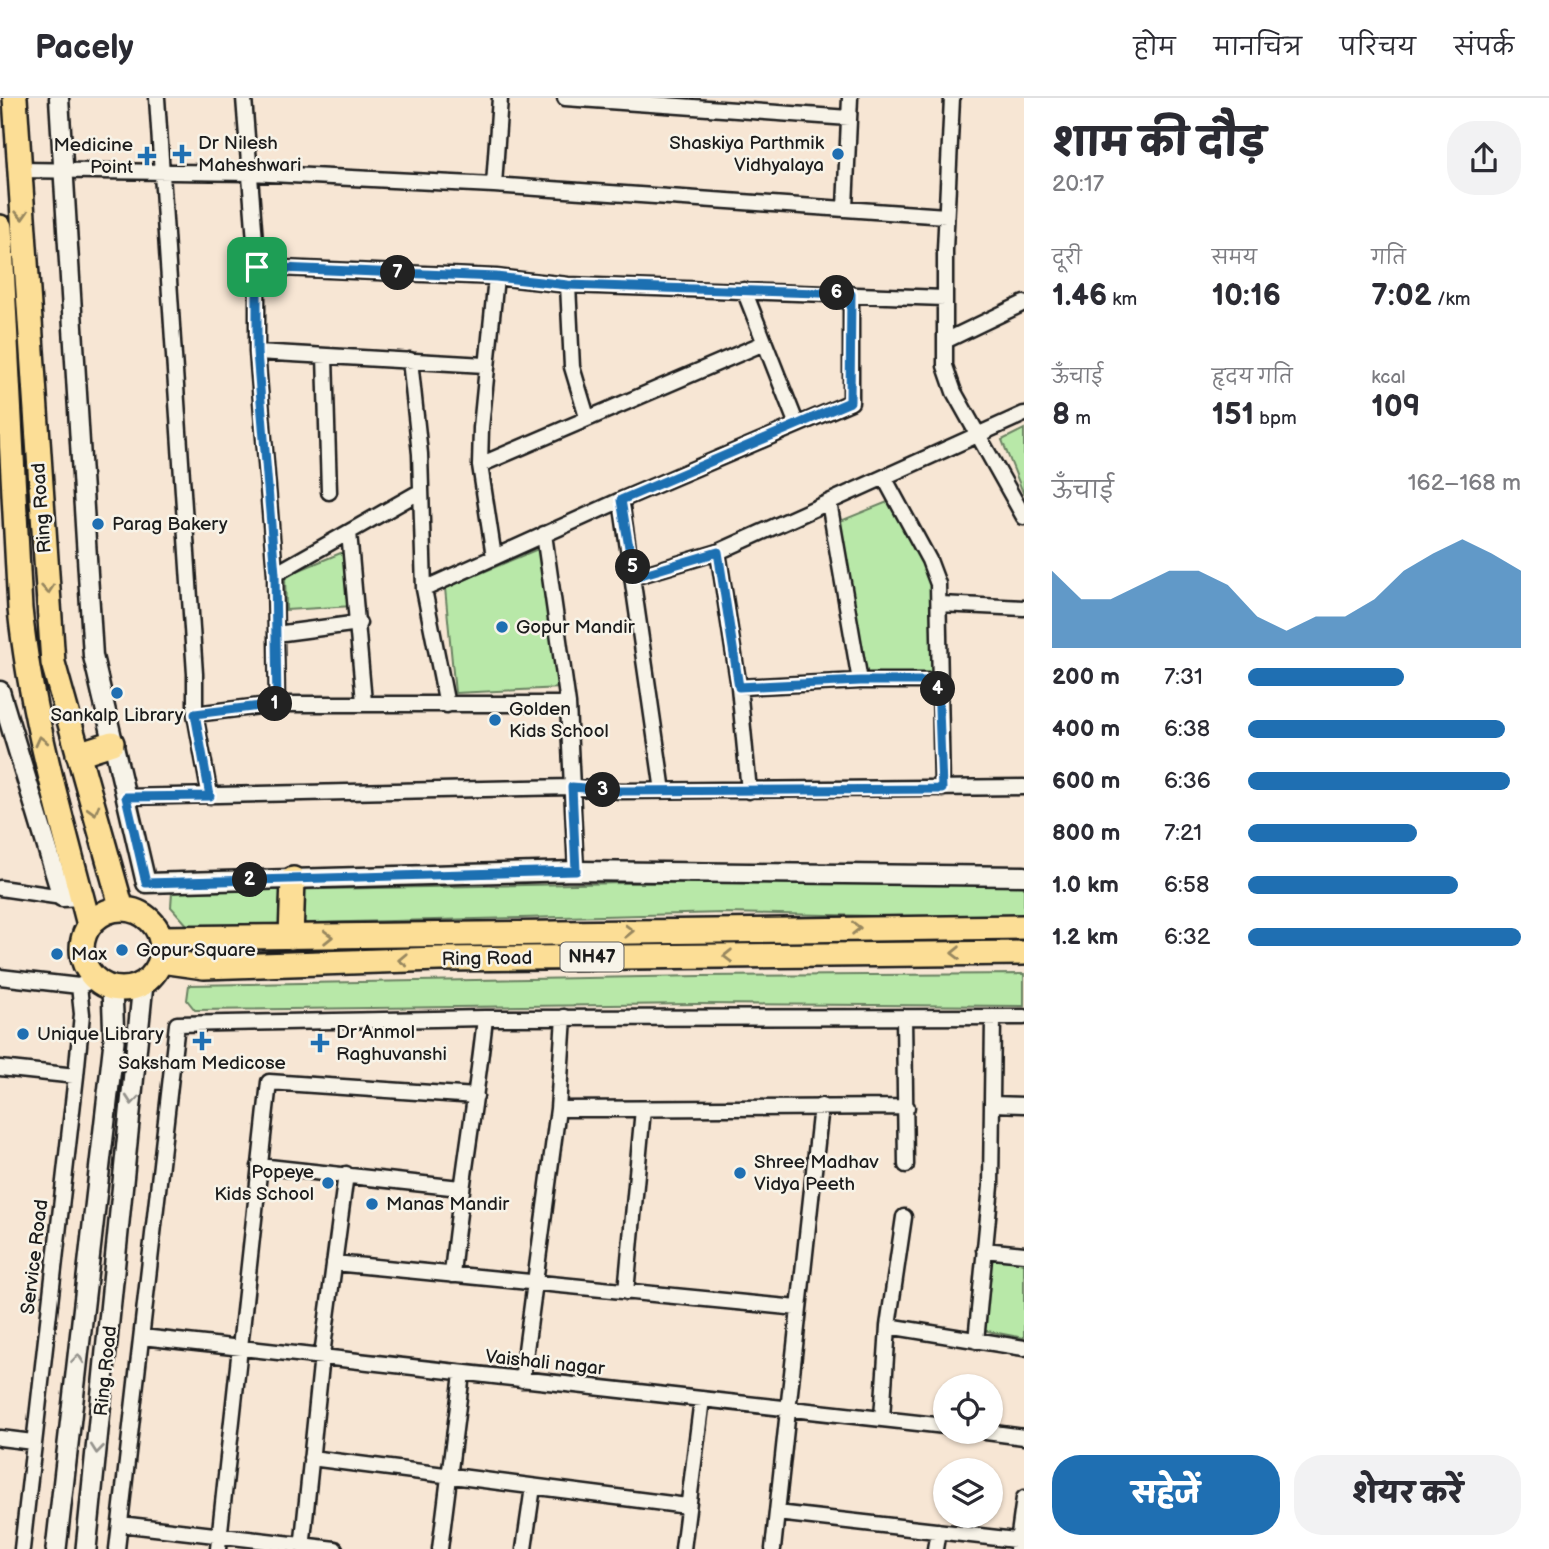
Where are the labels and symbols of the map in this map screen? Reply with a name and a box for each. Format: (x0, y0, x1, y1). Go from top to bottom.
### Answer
place label: Dr Nilesh Maheshwari (198, 132, 301, 177)
place label: Shaskiya Parthmik Vidhyalaya (669, 132, 825, 177)
place label: Medicine Point (53, 134, 133, 179)
marker: Dr Nilesh Maheshwari (172, 144, 192, 164)
marker: Shaskiya Parthmik Vidhyalaya (830, 146, 846, 162)
marker: Medicine Point (139, 148, 155, 164)
one-way arrow (14, 210, 29, 221)
pin (227, 237, 287, 297)
pin: 7 (380, 256, 416, 290)
pin: 6 (820, 276, 854, 310)
street label: Ring Road (27, 462, 57, 554)
place label: Parag Bakery (112, 513, 228, 536)
marker: Parag Bakery (90, 516, 106, 532)
pin: 5 (616, 550, 650, 584)
one-way arrow (40, 583, 55, 594)
place label: Gopur Mandir (516, 616, 636, 639)
marker: Gopur Mandir (494, 619, 510, 635)
pin: 4 (920, 672, 956, 706)
marker: Sankalp Library (109, 685, 125, 701)
pin: 1 (258, 686, 292, 722)
place label: Golden Kids School (509, 698, 609, 743)
place label: Sankalp Library (51, 704, 184, 727)
marker: Golden Kids School (487, 712, 503, 728)
one-way arrow (35, 735, 49, 747)
pin: 3 (586, 772, 620, 808)
one-way arrow (86, 804, 100, 816)
pin: 2 (232, 862, 268, 898)
one-way arrow (851, 920, 862, 935)
one-way arrow (623, 924, 634, 939)
one-way arrow (322, 929, 333, 944)
place label: Gopur Square (136, 939, 256, 962)
marker: Gopur Square (114, 942, 130, 958)
road number: NH47 (560, 942, 624, 972)
place label: Max (71, 943, 107, 966)
marker: Max (49, 946, 65, 962)
one-way arrow (950, 946, 961, 961)
street label: Ring Road (441, 947, 533, 971)
one-way arrow (723, 948, 733, 964)
one-way arrow (397, 953, 408, 968)
place label: Dr Anmol Raghuvanshi (336, 1021, 447, 1066)
place label: Unique Library (37, 1023, 164, 1046)
marker: Unique Library (15, 1026, 31, 1042)
marker: Saksham Medicose (194, 1033, 210, 1049)
marker: Dr Anmol Raghuvanshi (310, 1033, 330, 1053)
place label: Saksham Medicose (118, 1052, 286, 1075)
one-way arrow (125, 1095, 140, 1106)
place label: Shree Madhav Vidya Peeth (754, 1151, 879, 1196)
place label: Popeye Kids School (214, 1161, 314, 1206)
marker: Shree Madhav Vidya Peeth (732, 1165, 748, 1181)
marker: Popeye Kids School (320, 1175, 336, 1191)
place label: Manas Mandir (386, 1193, 510, 1216)
marker: Manas Mandir (364, 1196, 380, 1212)
street label: Service Road (17, 1198, 53, 1316)
street label: Ring Road (90, 1325, 122, 1417)
street label: Vaishali nagar (484, 1345, 607, 1381)
one-way arrow (70, 1354, 85, 1365)
one-way arrow (90, 1443, 105, 1454)

